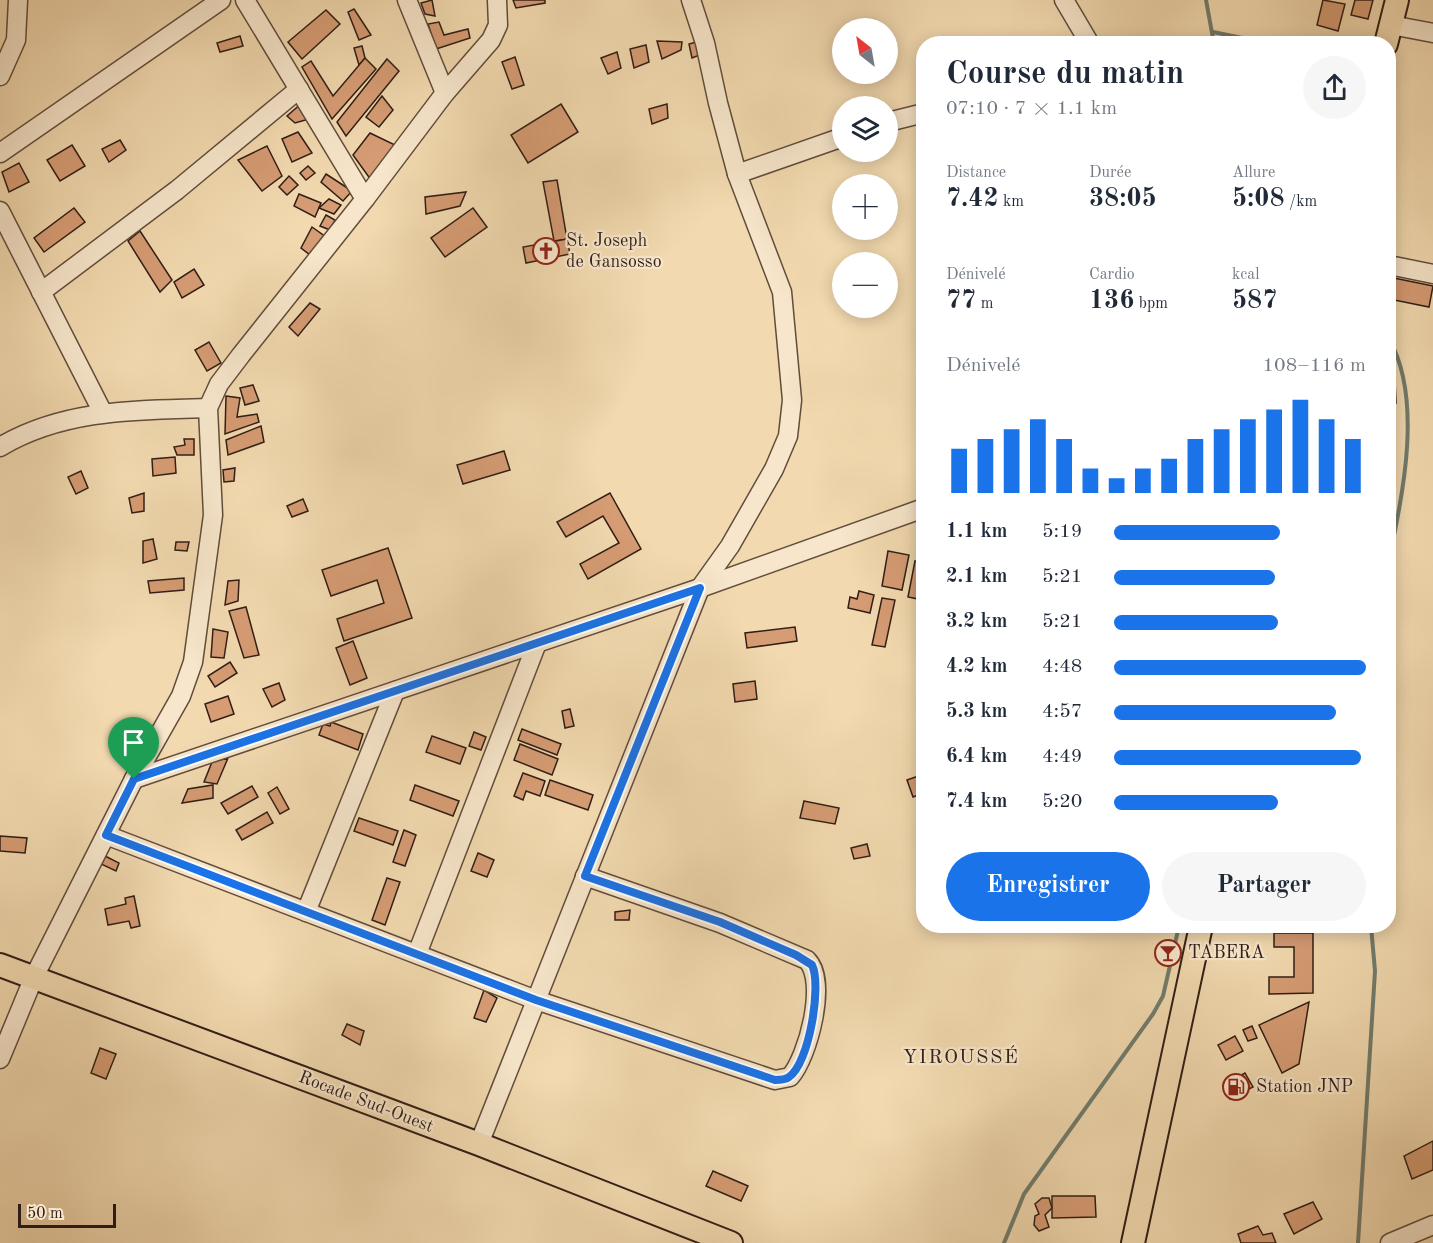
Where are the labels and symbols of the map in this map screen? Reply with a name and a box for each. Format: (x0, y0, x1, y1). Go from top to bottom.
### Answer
north arrow (832, 18, 898, 84)
place label: St. Joseph de Gansosso (566, 232, 662, 271)
church icon: St. Joseph de Gansosso (531, 236, 561, 266)
pin (108, 717, 159, 779)
bar icon: TABERA (1153, 938, 1183, 968)
place label: TABERA (1188, 944, 1265, 962)
district label: YIROUSSÉ (903, 1045, 1019, 1068)
street label: Rocade Sud-Ouest (296, 1068, 436, 1136)
fuel station icon: Station JNP (1221, 1072, 1251, 1102)
place label: Station JNP (1256, 1078, 1353, 1096)
scale bar (18, 1201, 116, 1228)

